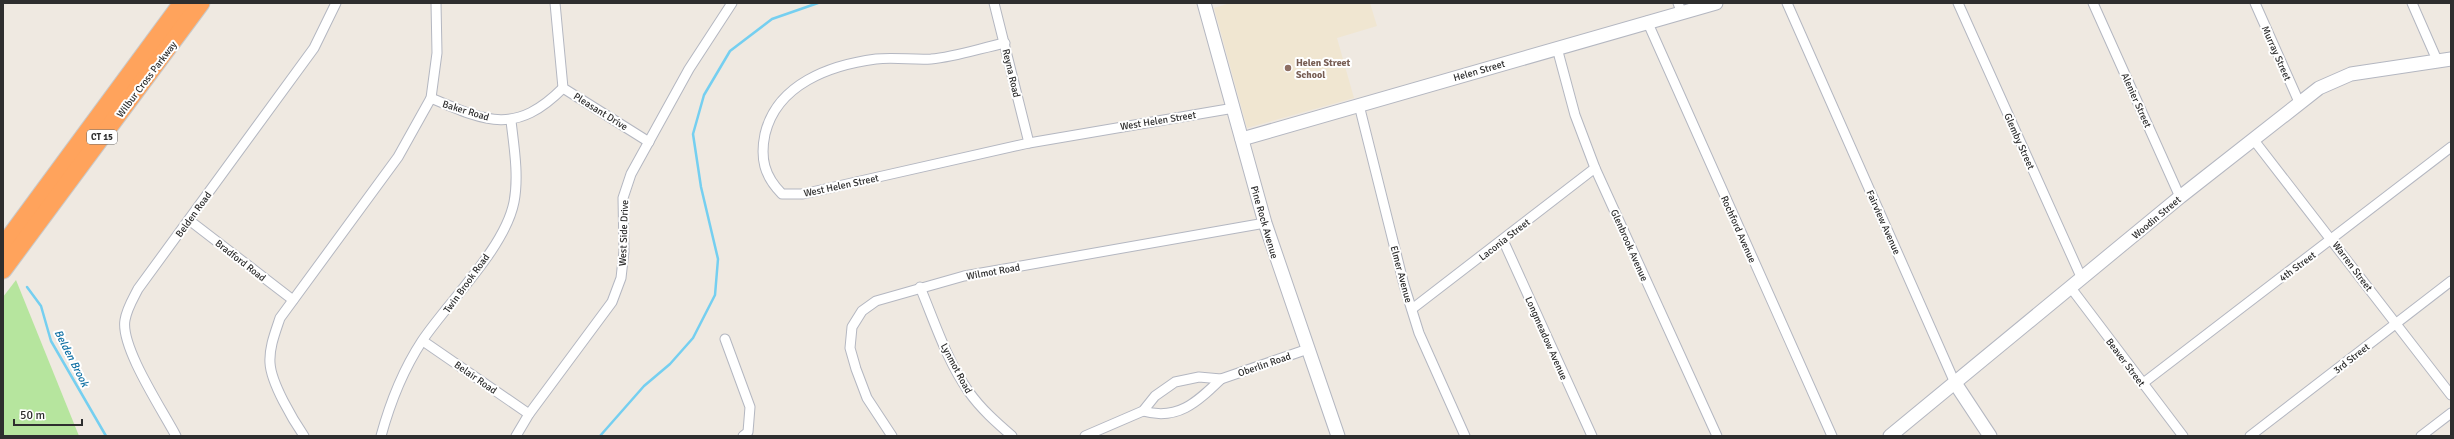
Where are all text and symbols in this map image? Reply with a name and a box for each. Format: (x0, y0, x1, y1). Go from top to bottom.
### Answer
street label: Murray Street (2259, 24, 2294, 83)
street label: Wilbur Cross Parkway (114, 39, 180, 120)
street label: Reyna Road (1000, 48, 1022, 99)
place label: Helen Street School (1296, 57, 1351, 81)
street label: Helen Street (1452, 58, 1507, 84)
marker: Helen Street School (1283, 63, 1293, 73)
street label: Alenier Street (2119, 71, 2154, 130)
street label: Pleasant Drive (571, 90, 630, 133)
street label: Baker Road (441, 98, 491, 124)
street label: West Helen Street (1119, 109, 1197, 133)
street label: Glemby Street (2001, 111, 2037, 172)
road number: CT 15 (87, 130, 117, 144)
street label: West Helen Street (803, 172, 880, 200)
street label: Pine Rock Avenue (1248, 184, 1280, 260)
street label: Fairview Avenue (1863, 188, 1903, 257)
street label: Belden Road (173, 190, 214, 240)
street label: Rochford Avenue (1718, 194, 1758, 265)
street label: Woodin Street (2130, 194, 2184, 242)
street label: West Side Drive (617, 200, 631, 266)
street label: Glenbrook Avenue (1608, 208, 1650, 283)
street label: Laconia Street (1477, 216, 1533, 263)
street label: Bradford Road (213, 237, 268, 284)
street label: Warren Street (2330, 239, 2375, 294)
street label: Elmer Avenue (1388, 244, 1414, 304)
street label: 4th Street (2277, 249, 2319, 284)
street label: Twin Brook Road (441, 252, 492, 316)
street label: Wilmot Road (965, 261, 1021, 283)
street label: Longmeadow Avenue (1522, 295, 1570, 382)
water label: Belden Brook (52, 327, 92, 390)
street label: Beaver Street (2103, 336, 2148, 390)
street label: Lynmot Road (938, 341, 974, 396)
street label: 3rd Street (2331, 341, 2372, 377)
street label: Oberlin Road (1236, 350, 1292, 380)
street label: Belair Road (452, 359, 499, 397)
scale bar (14, 401, 82, 427)
text: 50 m (20, 408, 45, 423)

